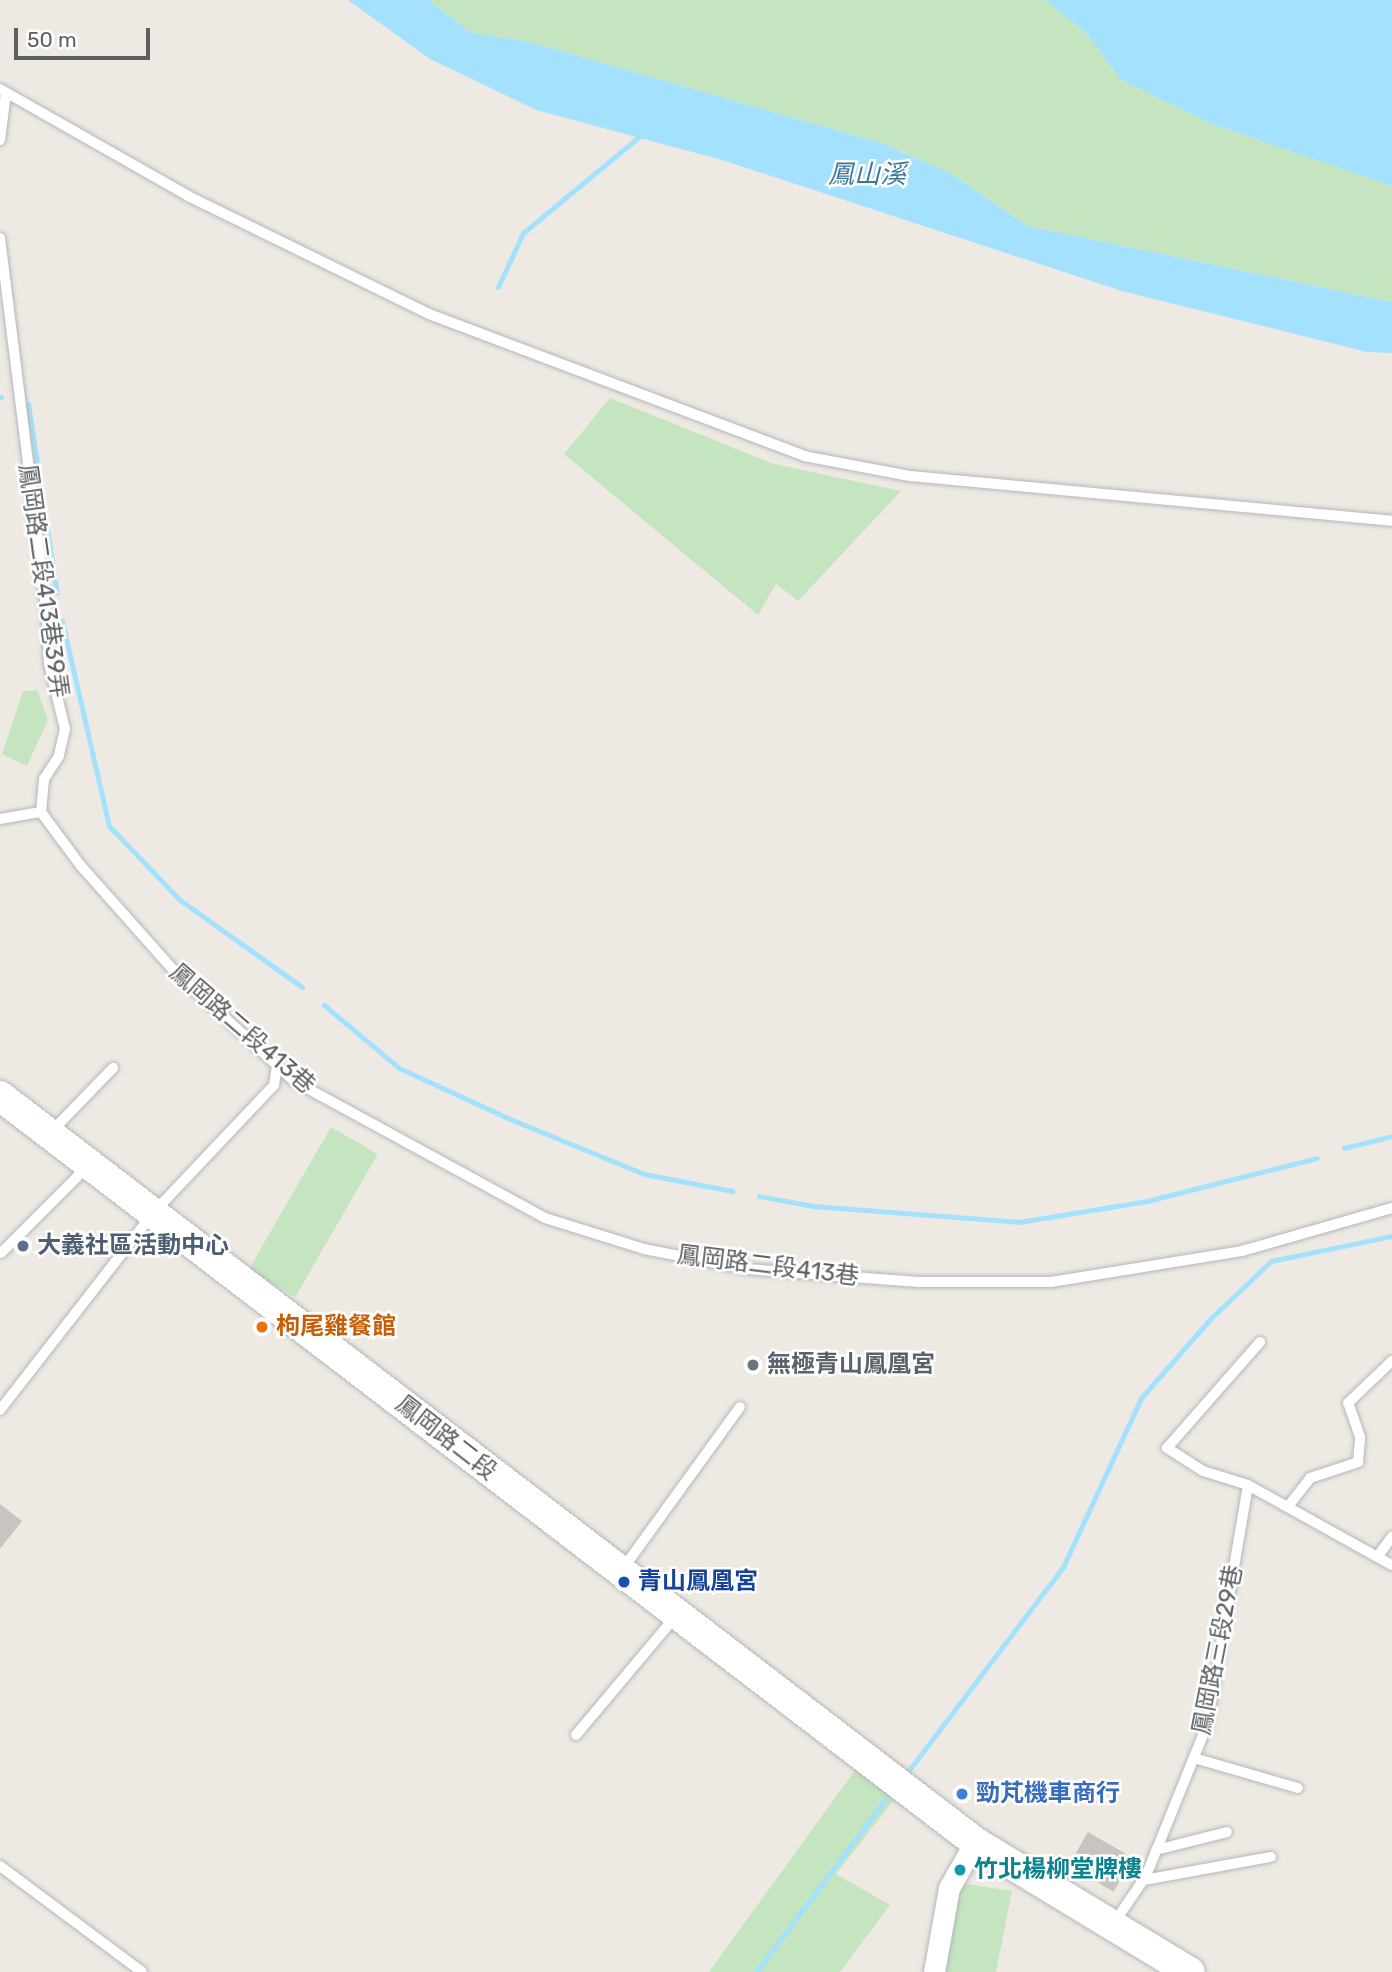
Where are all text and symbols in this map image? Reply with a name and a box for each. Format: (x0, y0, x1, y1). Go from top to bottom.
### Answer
scale bar (18, 14, 154, 58)
text: 50 m (27, 27, 77, 52)
water label: 鳳山溪 (828, 159, 906, 191)
street label: 鳳岡路二段413巷39弄 (12, 462, 74, 700)
street label: 鳳岡路二段413巷 (163, 958, 321, 1100)
place label: 大義社區活動中心 (37, 1232, 229, 1260)
marker: 大義社區活動中心 (15, 1238, 31, 1254)
street label: 鳳岡路二段413巷 (675, 1241, 861, 1291)
place label: 枸尾雞餐館 (276, 1313, 396, 1341)
marker: 枸尾雞餐館 (254, 1319, 270, 1335)
place label: 無極青山鳳凰宮 (767, 1351, 935, 1379)
marker: 無極青山鳳凰宮 (745, 1357, 761, 1373)
street label: 鳳岡路二段 (390, 1390, 502, 1486)
street label: 鳳岡路三段29巷 (1187, 1563, 1249, 1737)
place label: 青山鳳凰宮 (638, 1568, 758, 1596)
marker: 青山鳳凰宮 (616, 1574, 632, 1590)
place label: 勁芃機車商行 (976, 1780, 1120, 1808)
marker: 勁芃機車商行 (954, 1786, 970, 1802)
place label: 竹北楊柳堂牌樓 (974, 1856, 1142, 1884)
marker: 竹北楊柳堂牌樓 (952, 1862, 968, 1878)

